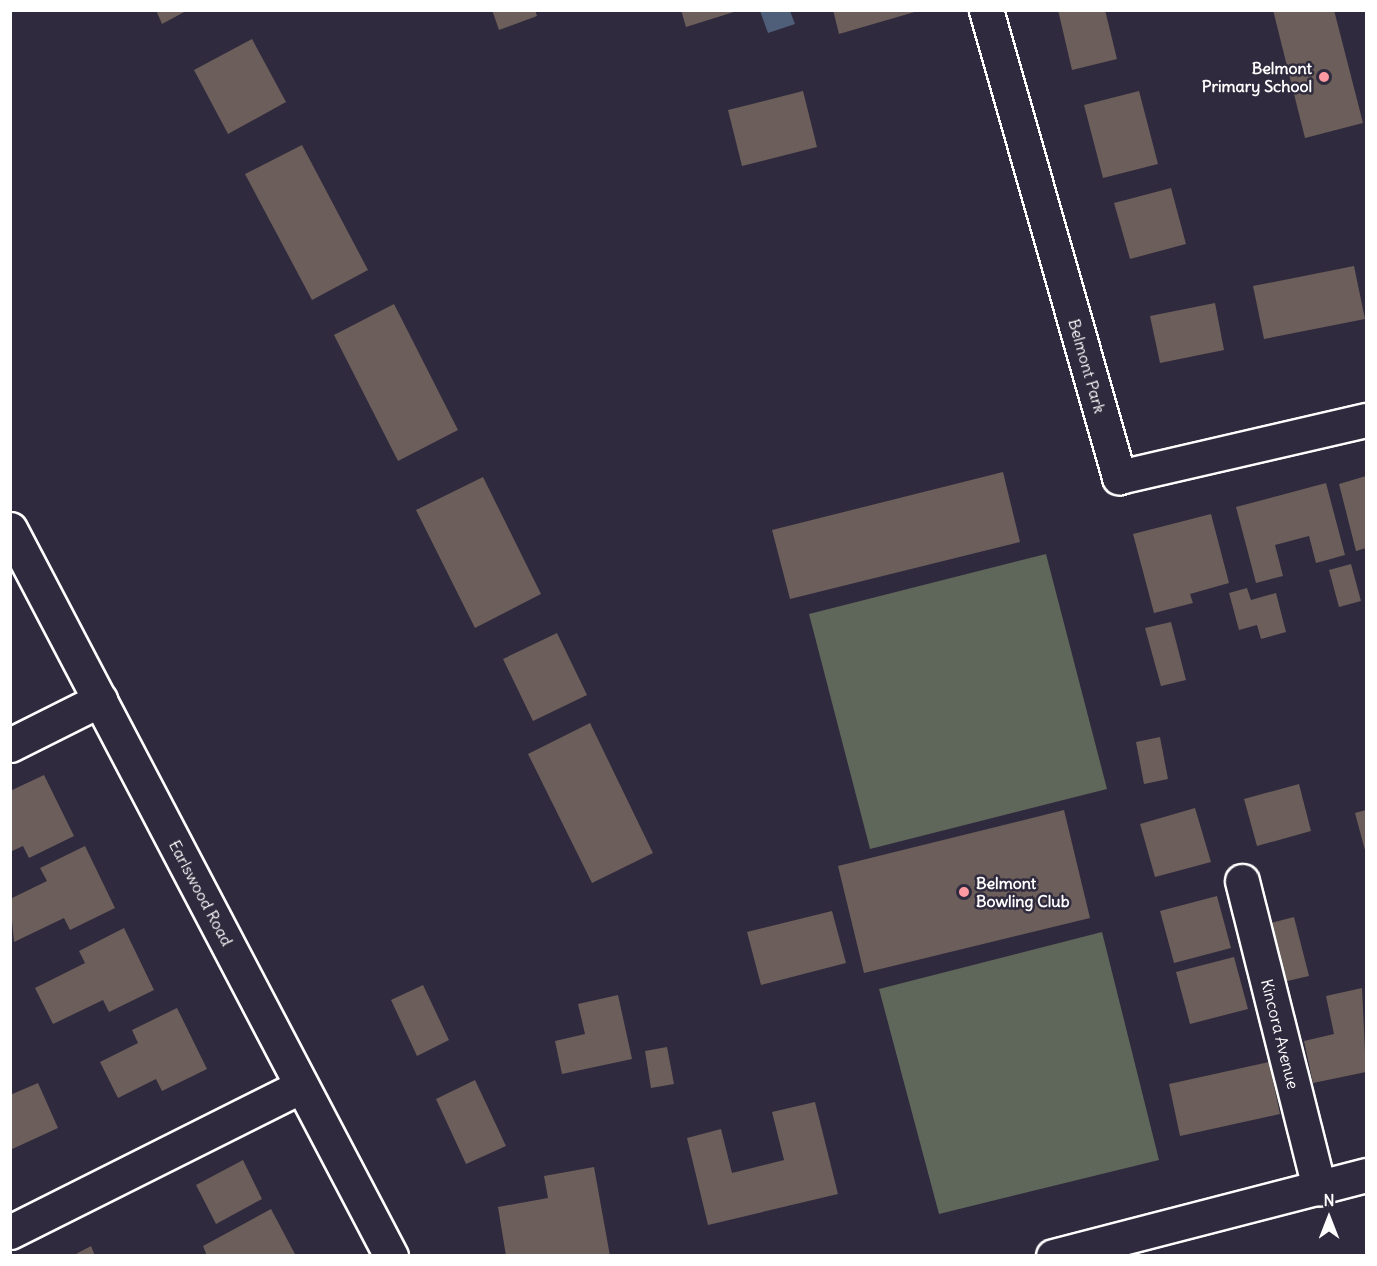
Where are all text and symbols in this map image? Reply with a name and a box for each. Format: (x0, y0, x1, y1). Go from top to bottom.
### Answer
place label: Belmont Primary School (1202, 58, 1312, 96)
marker: Belmont Primary School (1317, 70, 1331, 84)
street label: Belmont Park (1064, 317, 1110, 415)
street label: Earlswood Road (165, 837, 237, 949)
place label: Belmont Bowling Club (976, 873, 1070, 911)
marker: Belmont Bowling Club (957, 885, 971, 899)
street label: Kincora Avenue (1257, 977, 1303, 1091)
north arrow (1299, 1188, 1359, 1248)
text: N (1323, 1190, 1335, 1210)

